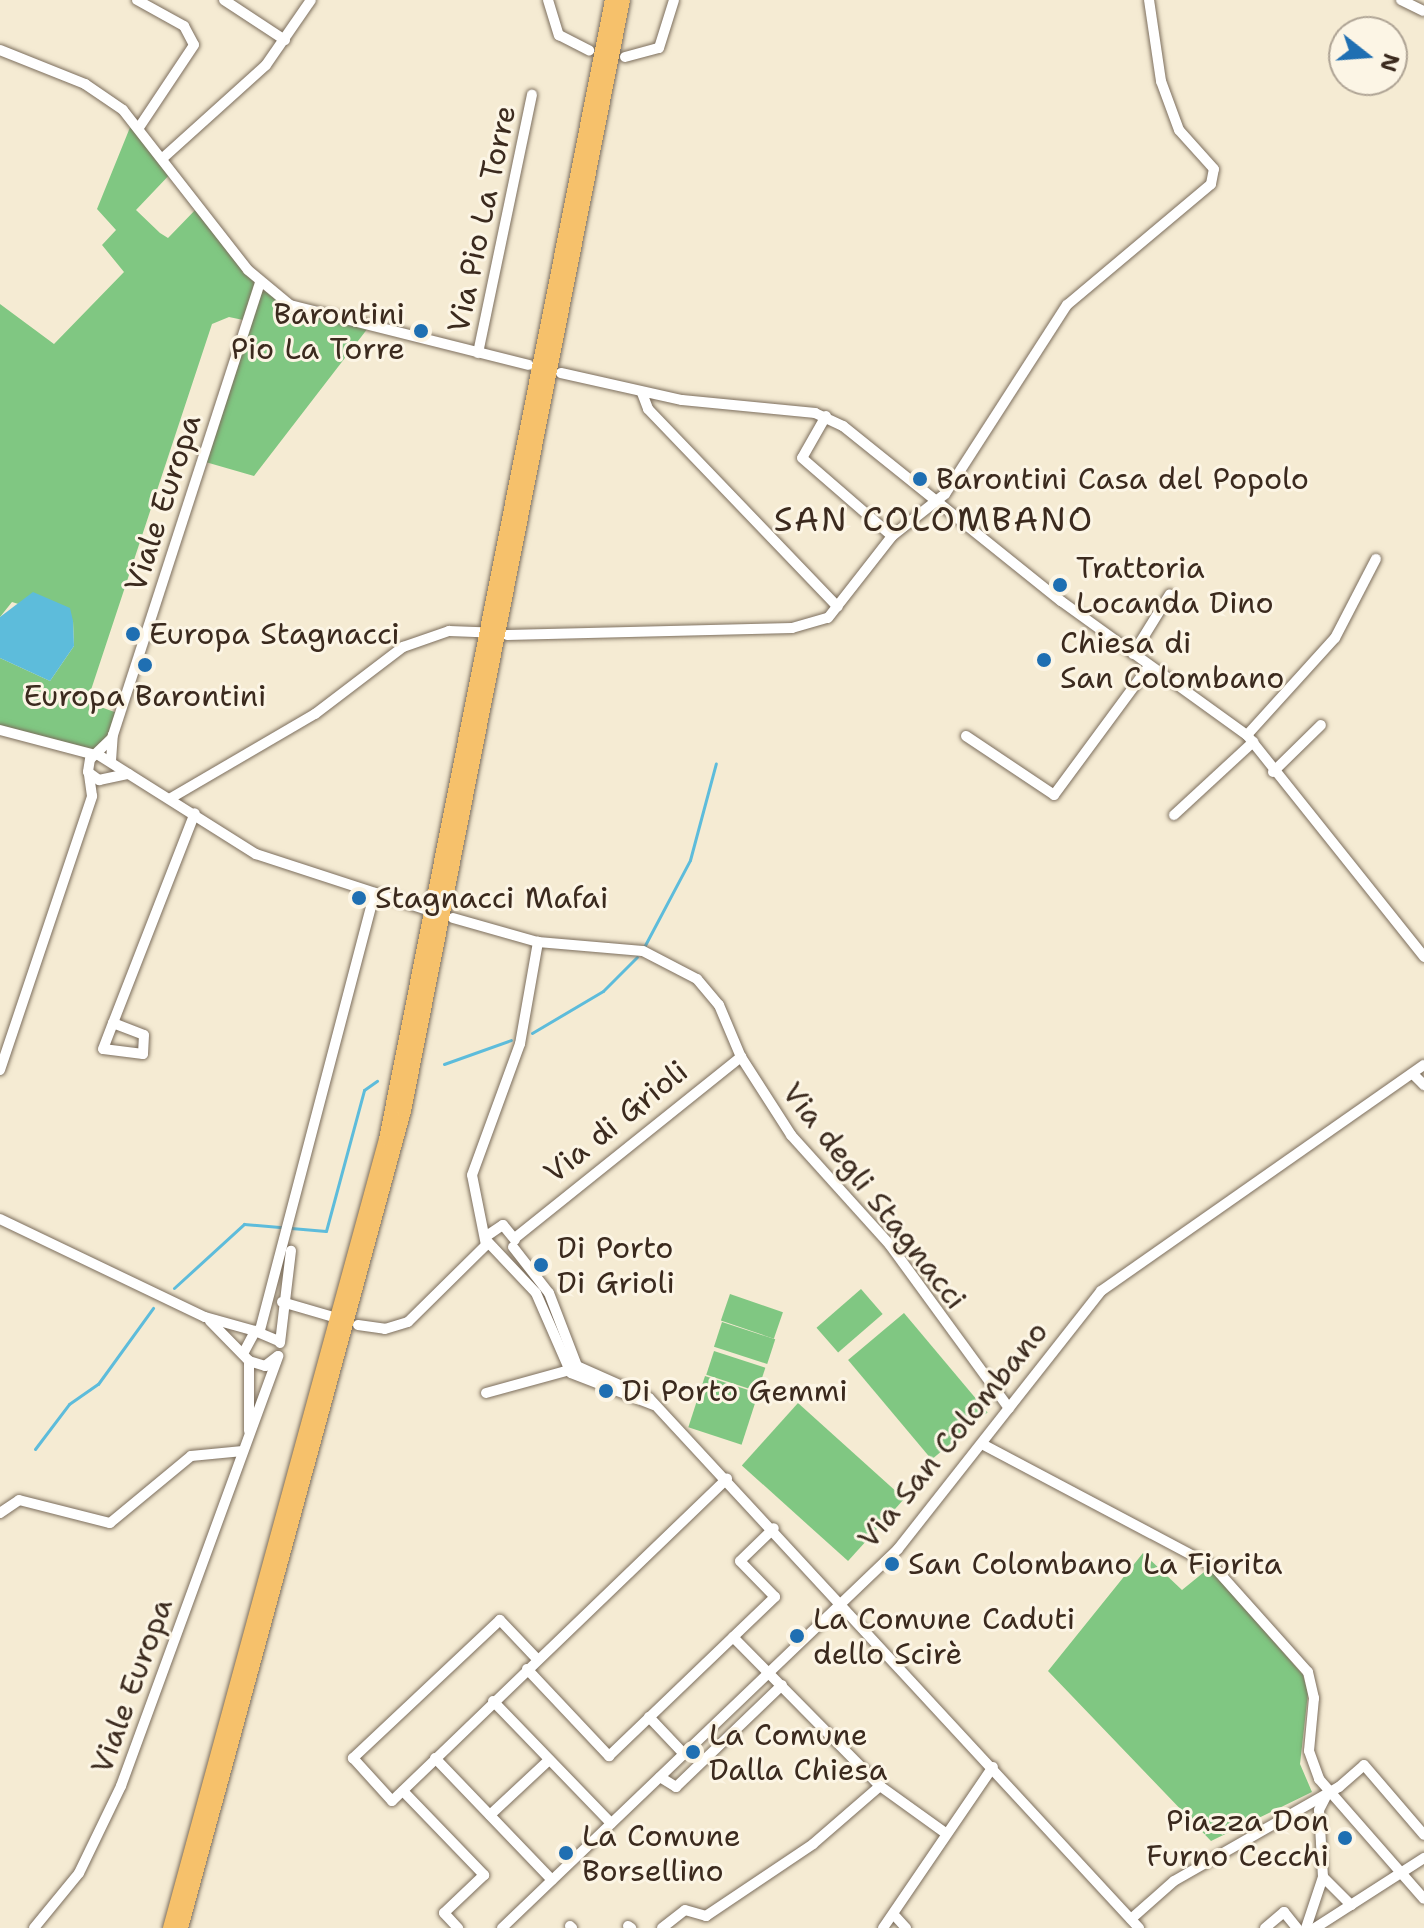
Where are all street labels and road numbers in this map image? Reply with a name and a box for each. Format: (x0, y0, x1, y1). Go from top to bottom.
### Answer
street label: Via Pio La Torre (440, 102, 524, 336)
street label: Viale Europa (117, 410, 209, 596)
street label: Via di Grioli (537, 1053, 695, 1191)
street label: Via degli Stagnacci (774, 1075, 974, 1317)
street label: Via San Colombano (850, 1314, 1056, 1556)
street label: Viale Europa (84, 1593, 180, 1779)

